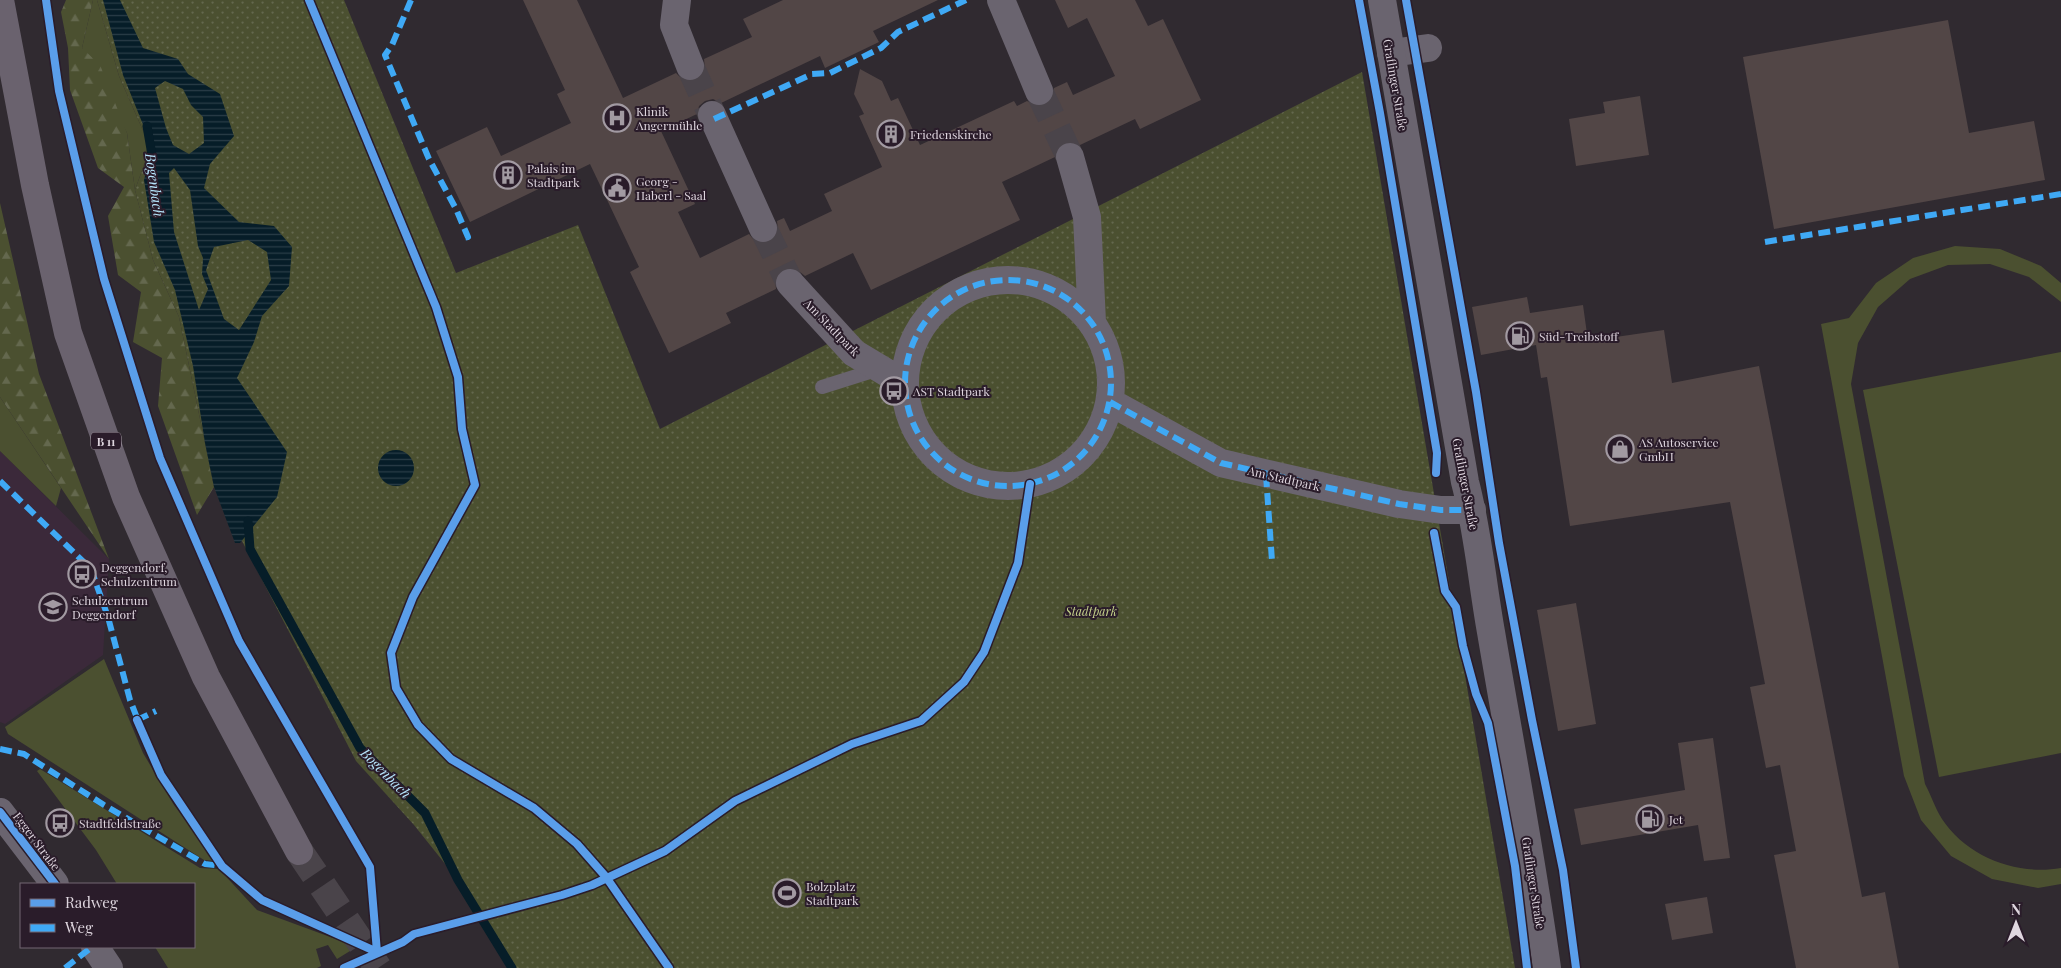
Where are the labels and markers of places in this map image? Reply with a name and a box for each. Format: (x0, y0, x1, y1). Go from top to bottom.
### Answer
hospital icon: Klinik Angermühle (602, 103, 632, 133)
place label: Klinik Angermühle (635, 103, 702, 133)
building icon: Friedenskirche (876, 119, 906, 149)
place label: Friedenskirche (910, 126, 992, 142)
building icon: Palais im Stadtpark (493, 160, 523, 190)
place label: Palais im Stadtpark (527, 160, 580, 190)
public building icon: Georg - Haberl - Saal (602, 173, 632, 203)
place label: Georg - Haberl - Saal (636, 173, 707, 203)
fuel station icon: Süd-Treibstoff (1505, 321, 1535, 351)
place label: Süd-Treibstoff (1539, 328, 1619, 344)
bus stop icon: AST Stadtpark (879, 376, 909, 406)
place label: AST Stadtpark (912, 383, 990, 399)
shop icon: AS Autoservice GmbH (1605, 434, 1635, 464)
place label: AS Autoservice GmbH (1638, 434, 1719, 464)
bus stop icon: Deggendorf, Schulzentrum (67, 559, 97, 589)
place label: Deggendorf, Schulzentrum (101, 559, 177, 589)
school or university icon: Schulzentrum Deggendorf (38, 592, 68, 622)
place label: Schulzentrum Deggendorf (72, 592, 148, 622)
fuel station icon: Jet (1635, 804, 1665, 834)
bus stop icon: Stadtfeldstraße (45, 808, 75, 838)
place label: Jet (1668, 811, 1684, 827)
place label: Stadtfeldstraße (79, 815, 161, 831)
sports icon: Bolzplatz Stadtpark (772, 878, 802, 908)
place label: Bolzplatz Stadtpark (806, 878, 859, 908)

